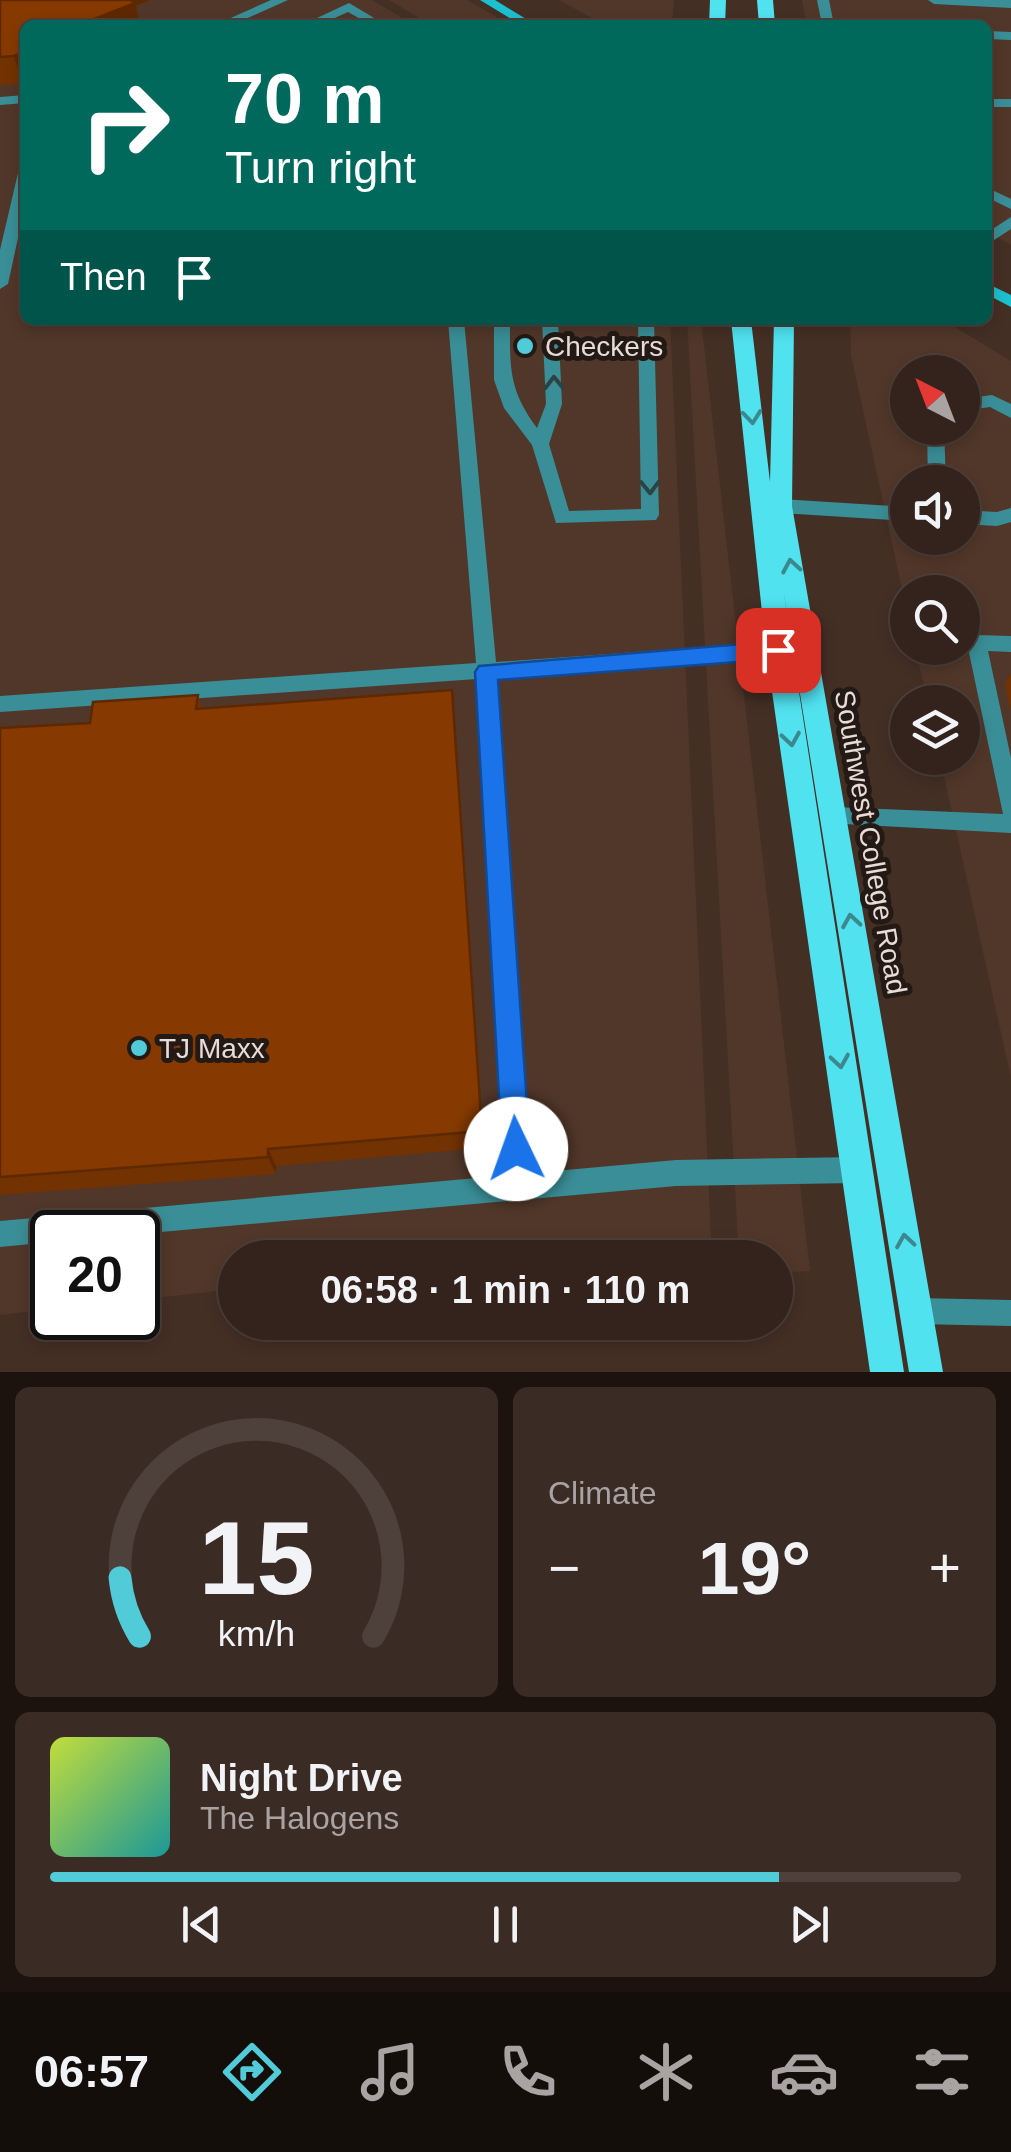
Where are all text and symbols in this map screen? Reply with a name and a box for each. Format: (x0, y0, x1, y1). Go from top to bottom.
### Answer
icon: right (60, 60, 190, 190)
text: 70 m (225, 60, 385, 138)
text: Turn right (225, 142, 416, 193)
icon: arrive (167, 250, 222, 305)
text: Then (60, 256, 147, 298)
place label: Checkers (545, 331, 663, 362)
marker: Checkers (514, 335, 536, 357)
north arrow (890, 355, 980, 445)
map controls (890, 355, 980, 775)
one-way arrow (543, 374, 565, 390)
one-way arrow (741, 409, 762, 425)
button: sound (890, 465, 980, 555)
one-way arrow (639, 480, 660, 496)
one-way arrow (782, 557, 803, 574)
button: search (890, 575, 980, 665)
pin (736, 608, 821, 693)
icon: arrive (751, 623, 806, 678)
button: layers (890, 685, 980, 775)
street label: Southwest College Road (828, 688, 913, 997)
one-way arrow (780, 731, 801, 748)
one-way arrow (841, 912, 862, 929)
place label: TJ Maxx (159, 1033, 265, 1064)
marker: TJ Maxx (128, 1037, 150, 1059)
one-way arrow (829, 1052, 850, 1069)
position arrow (464, 1097, 568, 1201)
speed limit sign: 20 (30, 1210, 160, 1340)
one-way arrow (895, 1233, 916, 1250)
text: 06:58 · 1 min · 110 m (321, 1269, 690, 1311)
text: Climate (548, 1475, 656, 1511)
text: 15 (199, 1500, 314, 1616)
text: 19° (698, 1526, 811, 1610)
text: − (548, 1537, 580, 1599)
text: + (929, 1537, 961, 1599)
text: km/h (218, 1614, 295, 1654)
text: Night Drive (200, 1757, 403, 1799)
text: The Halogens (200, 1800, 399, 1836)
icon: previous (174, 1897, 229, 1952)
icon: pause (478, 1897, 533, 1952)
icon: next (782, 1897, 837, 1952)
icon: directions (217, 2037, 287, 2107)
icon: music (355, 2037, 425, 2107)
icon: phone (493, 2037, 563, 2107)
icon: climate (631, 2037, 701, 2107)
icon: car (769, 2037, 839, 2107)
icon: filters (907, 2037, 977, 2107)
text: 06:57 (34, 2046, 149, 2097)

